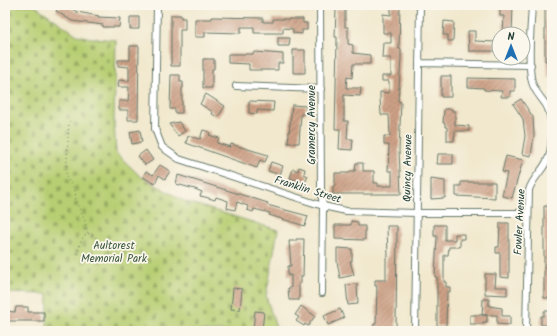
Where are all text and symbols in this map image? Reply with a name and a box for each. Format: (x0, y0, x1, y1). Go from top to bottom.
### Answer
north arrow (491, 26, 531, 66)
text: N (508, 28, 515, 46)
street label: Gramercy Avenue (303, 85, 321, 165)
street label: Quincy Avenue (398, 134, 418, 202)
street label: Franklin Street (272, 171, 344, 209)
street label: Fowler Avenue (509, 188, 531, 256)
park label: Aultorest Memorial Park (81, 237, 148, 268)

